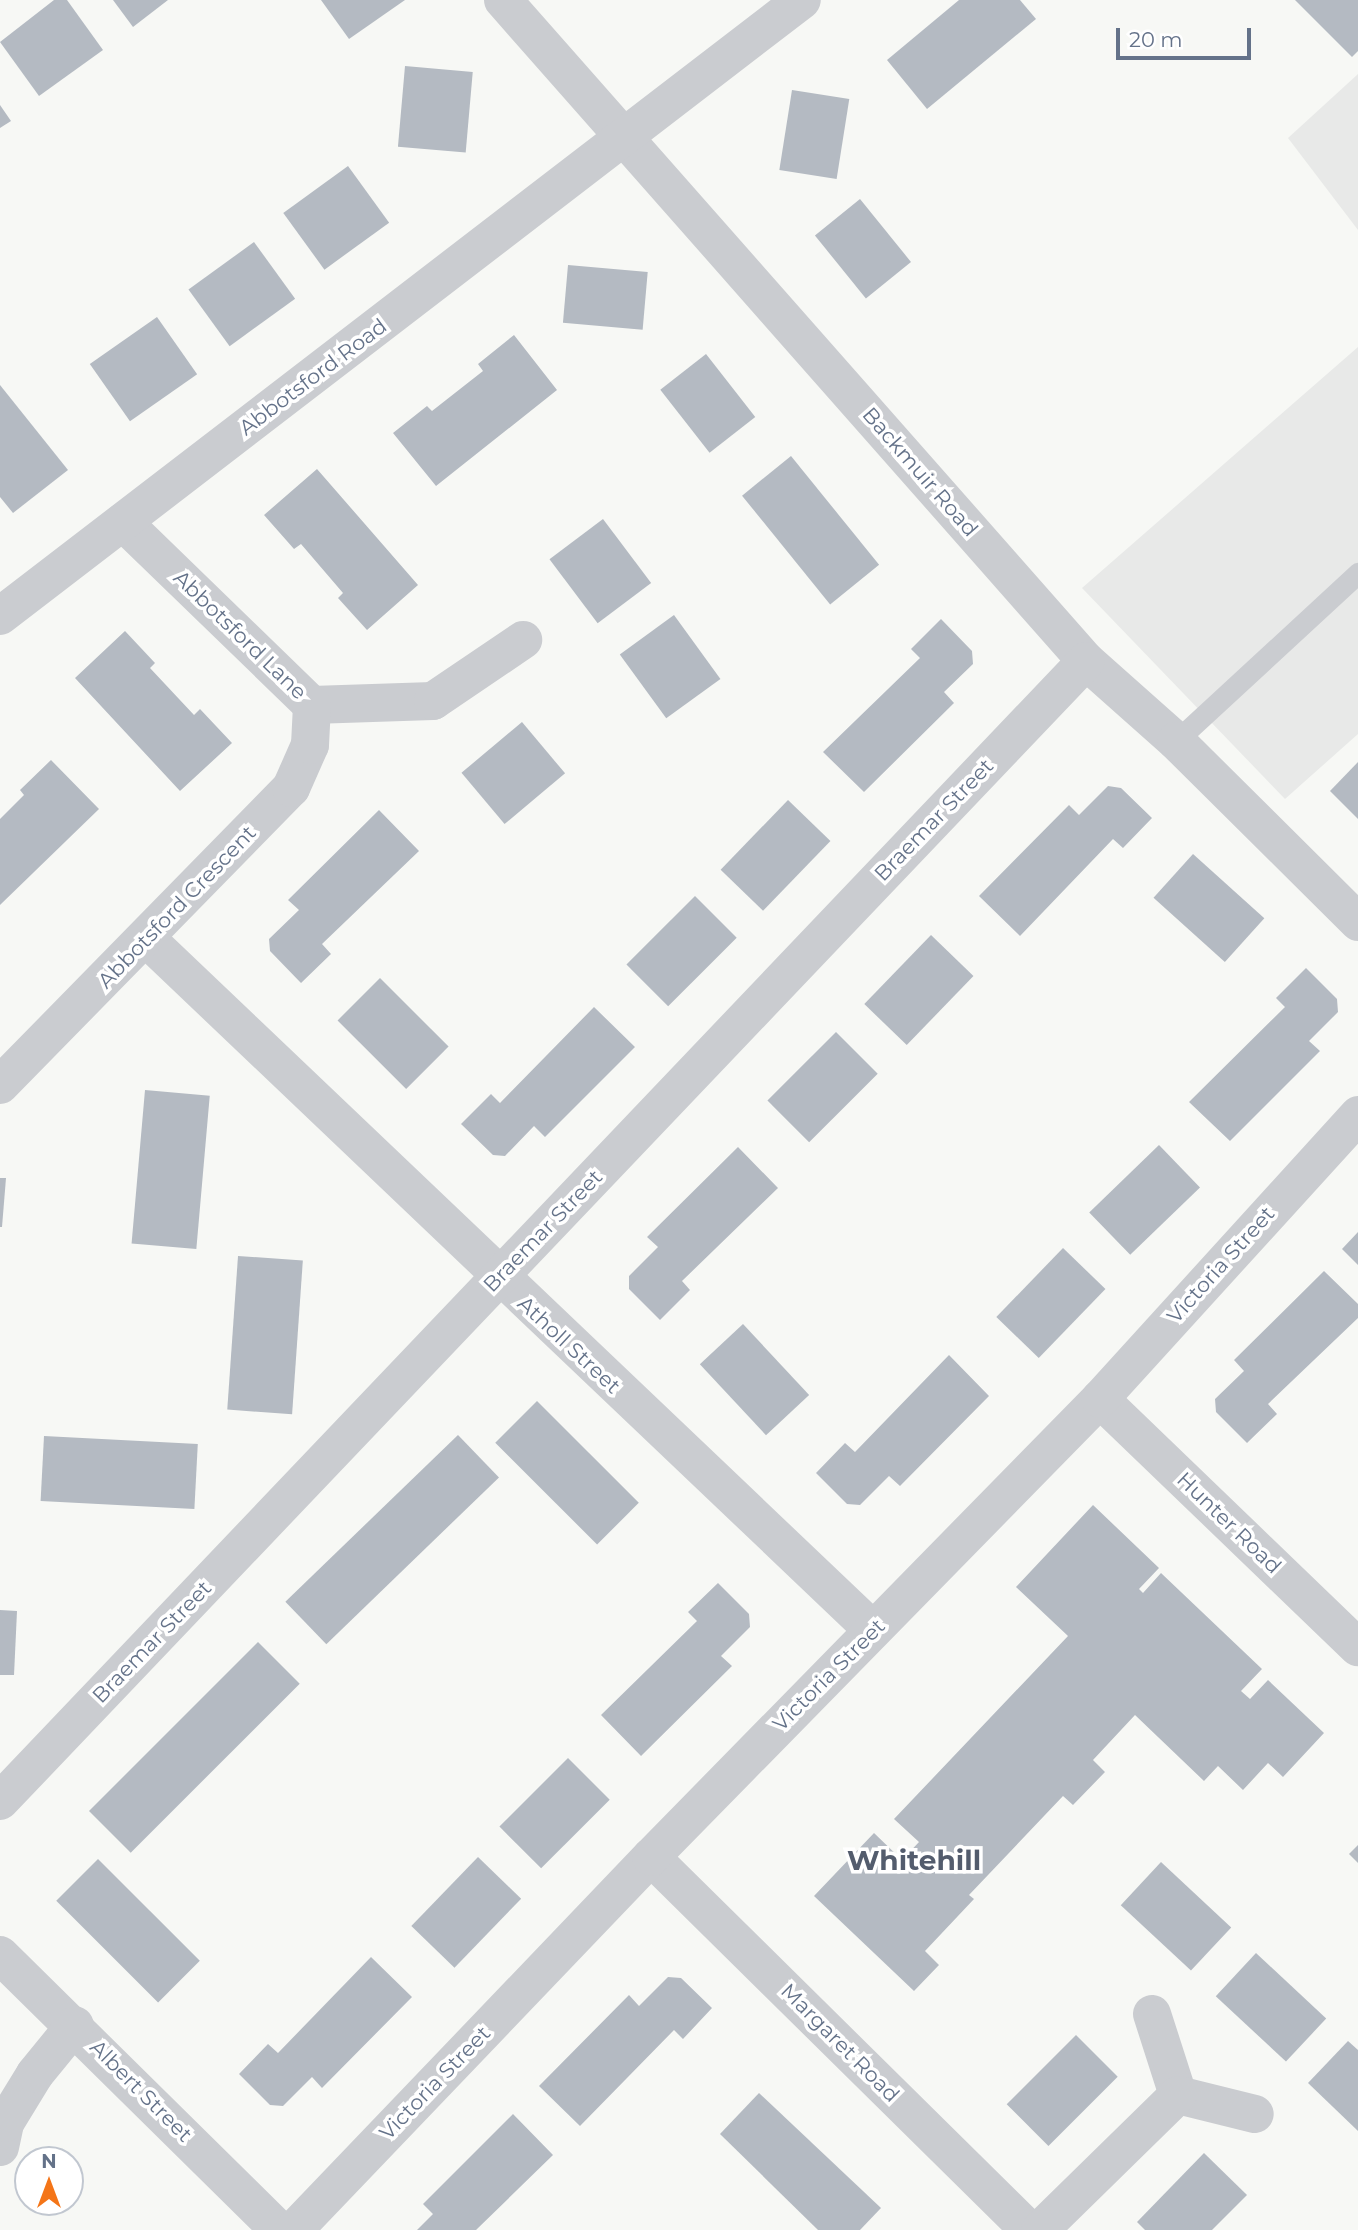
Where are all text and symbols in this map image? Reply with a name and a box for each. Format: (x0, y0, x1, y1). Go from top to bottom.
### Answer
scale bar (1120, 14, 1255, 58)
text: 20 m (1129, 27, 1183, 52)
street label: Abbotsford Road (234, 313, 392, 441)
street label: Backmuir Road (857, 402, 983, 542)
street label: Abbotsford Lane (168, 565, 312, 705)
street label: Braemar Street (869, 753, 999, 887)
street label: Abbotsford Crescent (93, 820, 261, 994)
street label: Braemar Street (478, 1164, 608, 1298)
street label: Victoria Street (1162, 1201, 1280, 1329)
street label: Atholl Street (512, 1291, 626, 1399)
street label: Hunter Road (1172, 1467, 1286, 1579)
street label: Braemar Street (87, 1575, 217, 1709)
street label: Victoria Street (768, 1614, 890, 1736)
district label: Whitehill (847, 1843, 981, 1877)
street label: Margaret Road (776, 1979, 904, 2107)
street label: Victoria Street (374, 2021, 496, 2145)
street label: Albert Street (85, 2035, 197, 2147)
north arrow (14, 2146, 84, 2216)
text: N (41, 2150, 57, 2173)

